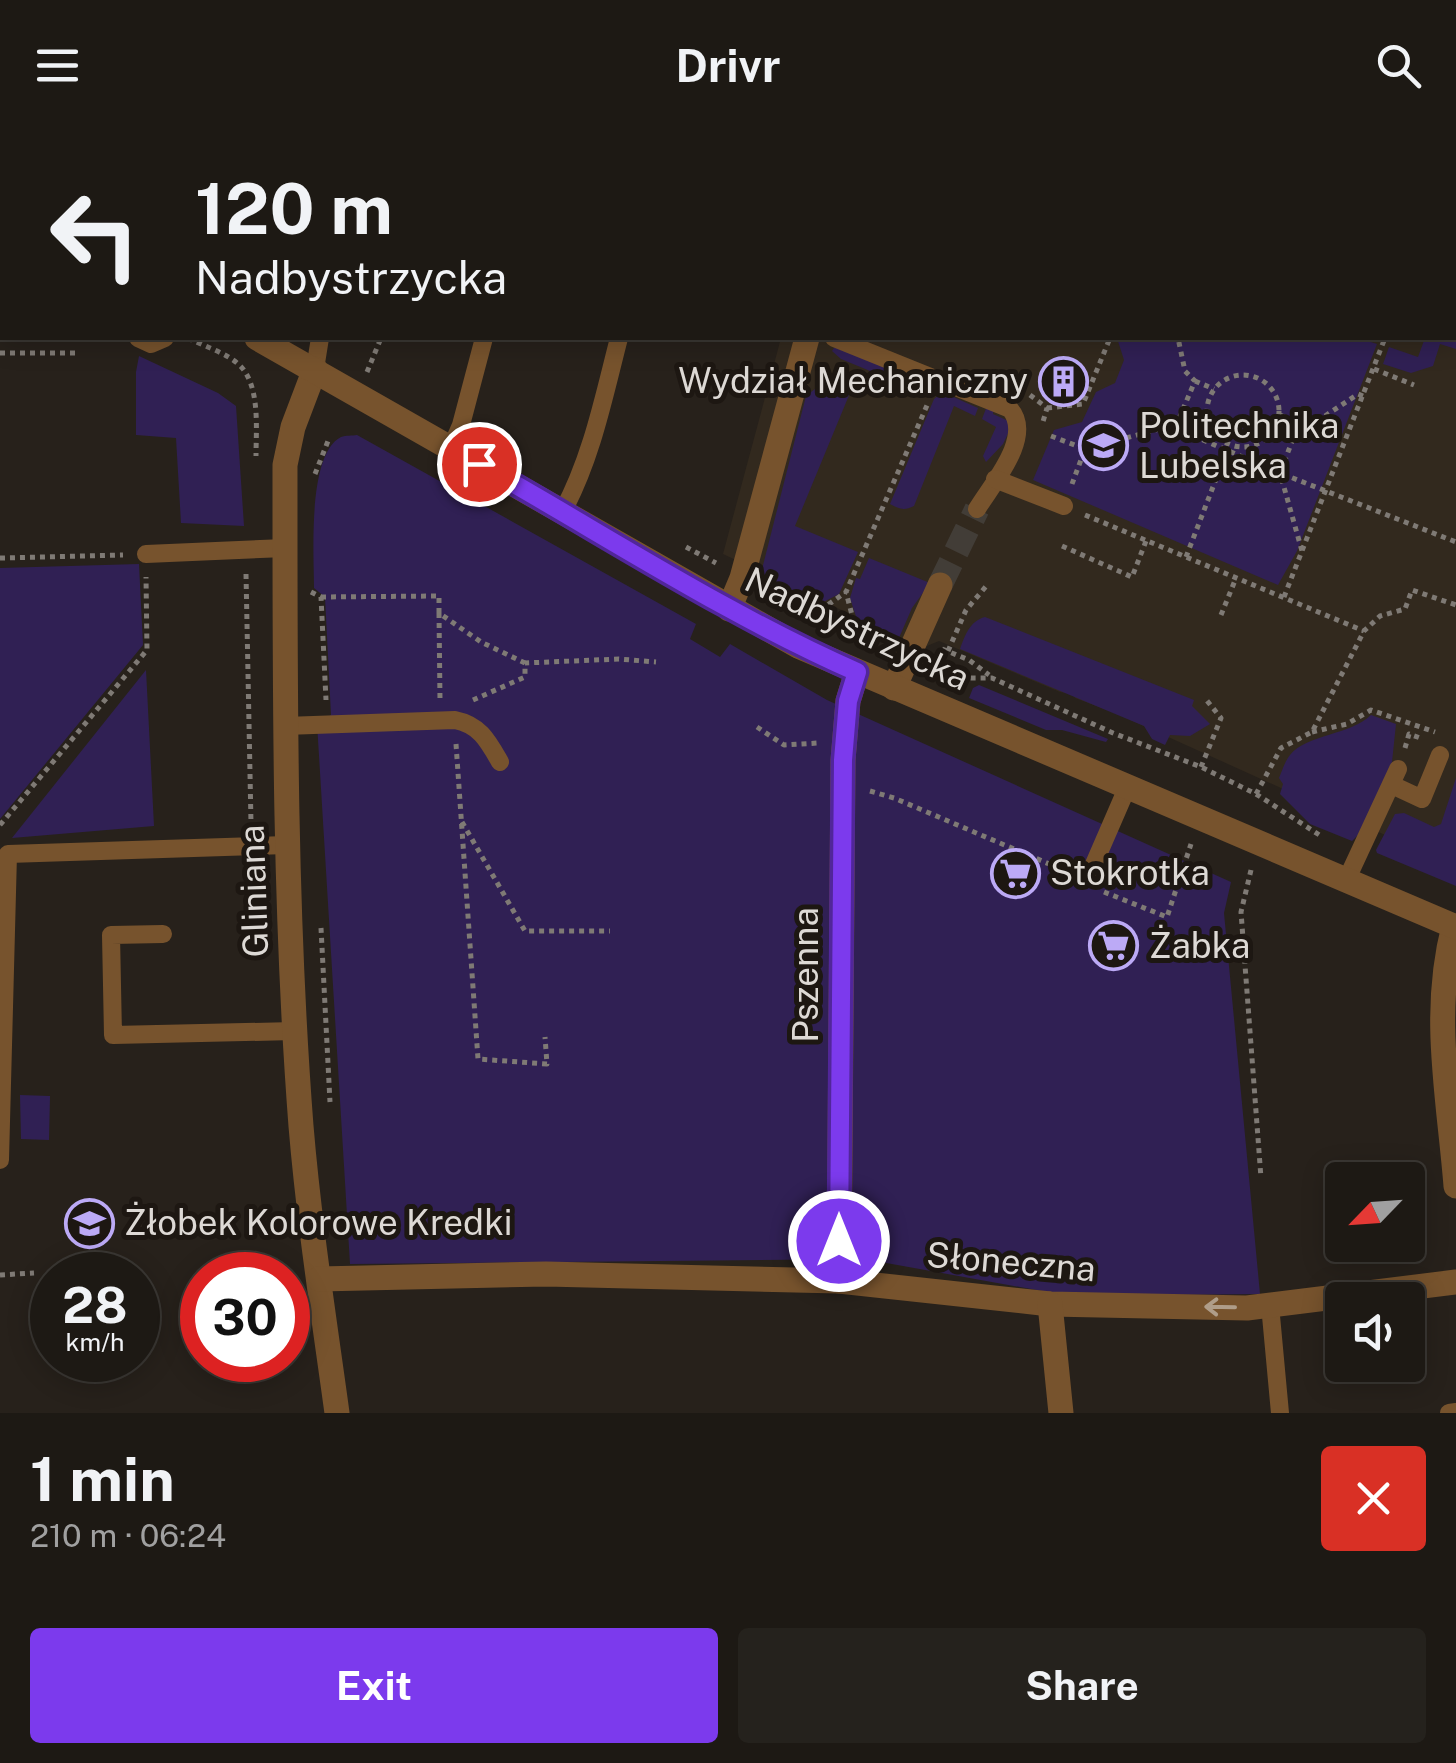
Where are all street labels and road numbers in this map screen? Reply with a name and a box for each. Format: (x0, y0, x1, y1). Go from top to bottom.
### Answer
street label: Nadbystrzycka (739, 559, 976, 698)
street label: Gliniana (231, 824, 276, 958)
street label: Pszenna (785, 907, 826, 1043)
street label: Słoneczna (925, 1234, 1097, 1289)

